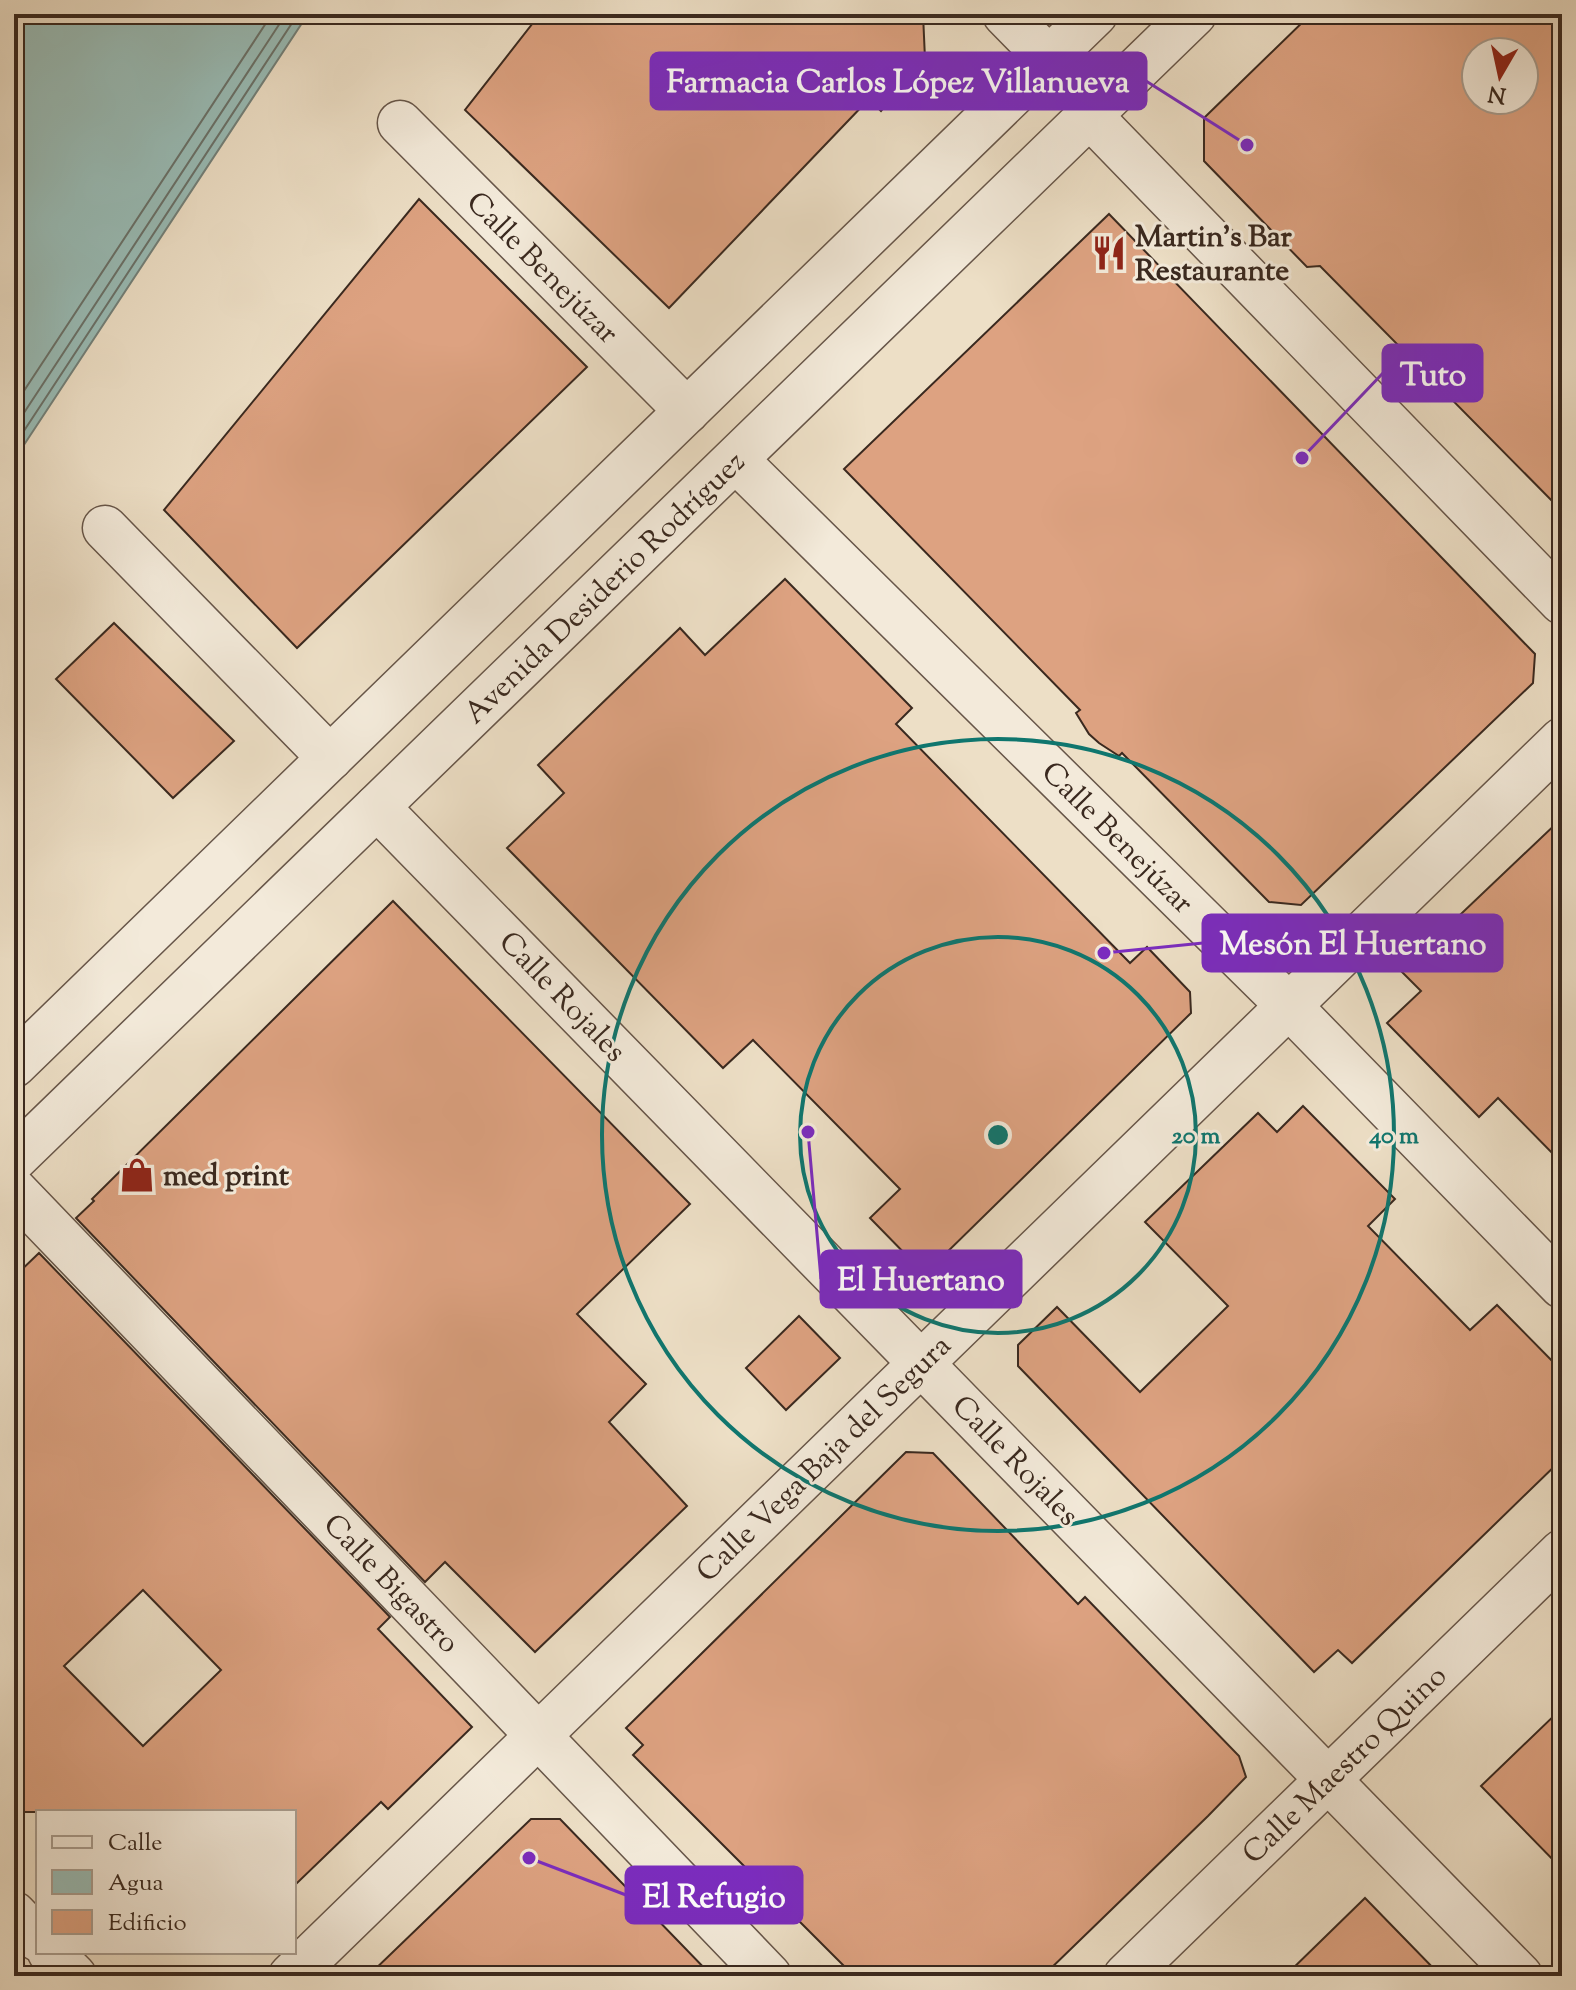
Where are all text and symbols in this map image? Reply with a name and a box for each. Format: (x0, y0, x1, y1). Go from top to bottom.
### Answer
north arrow (1460, 36, 1540, 116)
callout: Farmacia Carlos López Villanueva (651, 53, 1146, 109)
text: Farmacia Carlos López Villanueva (666, 61, 1130, 107)
text: N (1486, 76, 1509, 110)
street label: Calle Benejúzar (455, 183, 627, 355)
place label: Martin's Bar Restaurante (1135, 217, 1292, 294)
restaurant icon: Martin's Bar Restaurante (1090, 234, 1128, 272)
callout: Tuto (1383, 345, 1482, 401)
text: Tuto (1400, 354, 1466, 400)
street label: Avenida Desiderio Rodríguez (455, 443, 756, 735)
street label: Calle Benejúzar (1030, 753, 1202, 925)
callout: Mesón El Huertano (1203, 915, 1502, 971)
street label: Calle Rojales (488, 923, 635, 1073)
text: Mesón El Huertano (1219, 923, 1487, 969)
text: 20 m (1172, 1120, 1221, 1154)
text: 40 m (1368, 1120, 1419, 1154)
centre of rings (984, 1121, 1012, 1149)
shop icon: med print (118, 1156, 156, 1194)
place label: med print (163, 1156, 290, 1199)
callout: El Huertano (821, 1251, 1021, 1307)
text: El Huertano (837, 1259, 1005, 1305)
street label: Calle Vega Baja del Segura (688, 1326, 962, 1593)
street label: Calle Rojales (941, 1387, 1088, 1537)
street label: Calle Bigastro (312, 1505, 468, 1664)
street label: Calle Maestro Quino (1234, 1656, 1458, 1875)
legend (36, 1810, 296, 1954)
text: Calle (108, 1827, 162, 1861)
text: Agua (108, 1867, 164, 1901)
callout: El Refugio (626, 1867, 802, 1923)
text: El Refugio (642, 1876, 786, 1922)
text: Edificio (108, 1907, 187, 1941)

